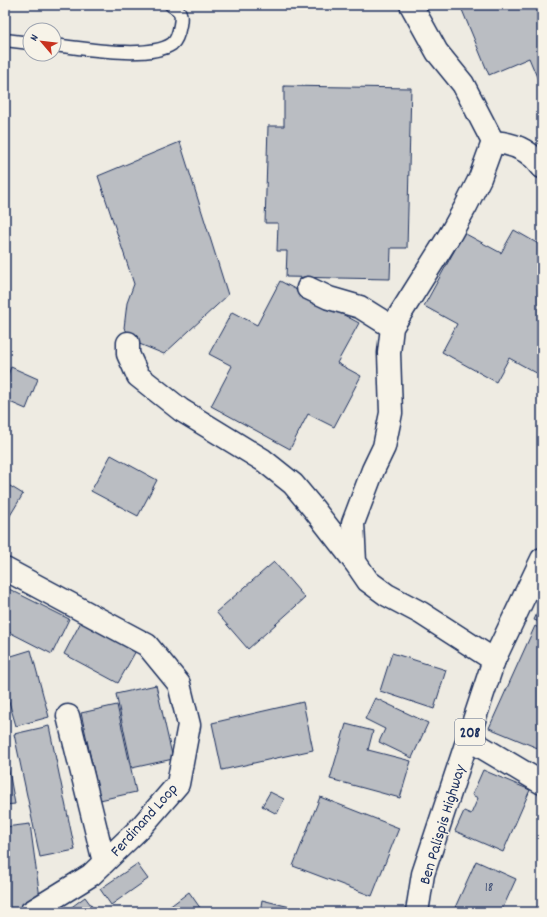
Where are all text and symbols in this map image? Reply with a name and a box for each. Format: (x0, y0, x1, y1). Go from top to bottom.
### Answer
north arrow (22, 22, 62, 62)
text: N (27, 32, 44, 44)
road number: 208 (455, 719, 485, 745)
street label: Ben Palispis Highway (414, 761, 473, 888)
street label: Ferdinand Loop (105, 779, 184, 863)
house number: 18 (485, 878, 494, 898)

